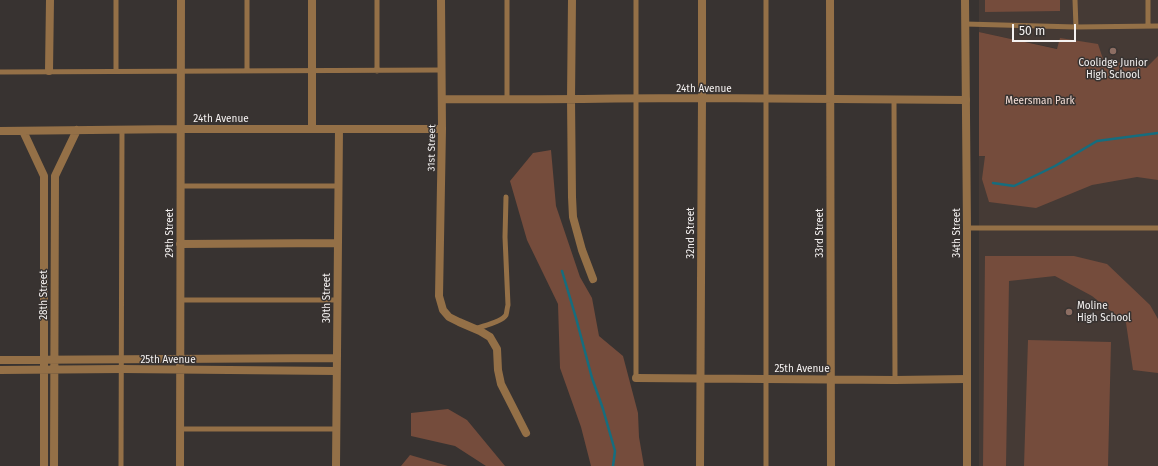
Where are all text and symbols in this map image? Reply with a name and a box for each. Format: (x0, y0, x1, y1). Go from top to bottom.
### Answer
scale bar (1014, 16, 1078, 42)
text: 50 m (1019, 24, 1045, 38)
marker: Coolidge Junior High School (1108, 46, 1118, 56)
place label: Coolidge Junior High School (1078, 57, 1148, 80)
street label: 24th Avenue (676, 83, 732, 95)
park label: Meersman Park (1005, 95, 1075, 107)
street label: 24th Avenue (193, 113, 249, 125)
street label: 31st Street (426, 124, 438, 172)
street label: 32nd Street (685, 207, 697, 259)
street label: 29th Street (164, 208, 176, 258)
street label: 33rd Street (814, 208, 826, 258)
street label: 34th Street (951, 208, 963, 258)
street label: 28th Street (38, 270, 50, 320)
street label: 30th Street (321, 273, 333, 323)
place label: Moline High School (1077, 300, 1131, 324)
marker: Moline High School (1064, 307, 1074, 317)
street label: 25th Avenue (140, 354, 196, 366)
street label: 25th Avenue (774, 363, 830, 375)

